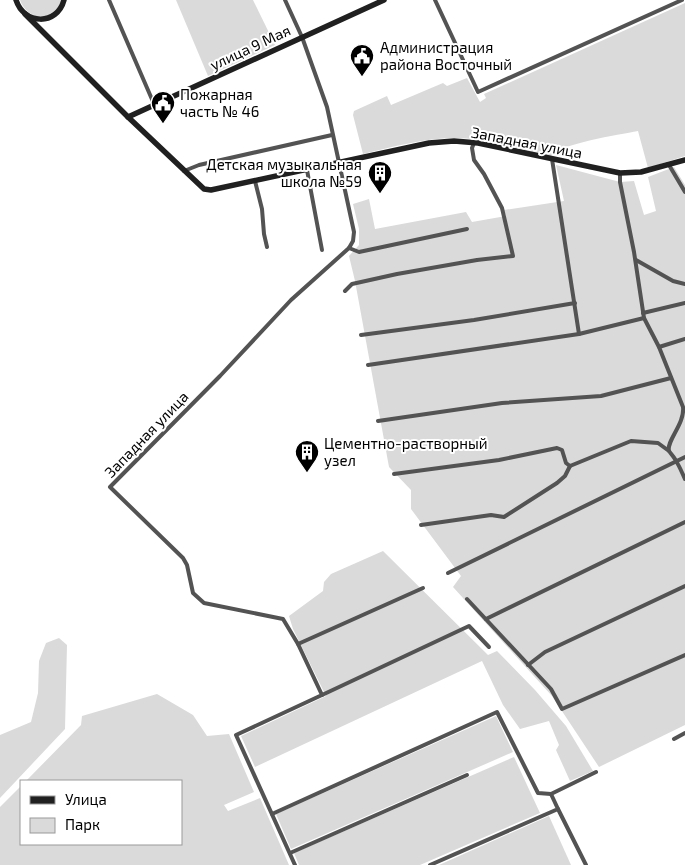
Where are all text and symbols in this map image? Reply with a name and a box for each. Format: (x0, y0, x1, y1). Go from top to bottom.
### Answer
street label: улица 9 Мая (207, 21, 294, 74)
place label: Администрация района Восточный (380, 38, 512, 73)
public building icon: Администрация района Восточный (349, 43, 375, 77)
place label: Пожарная часть № 46 (180, 85, 259, 120)
public building icon: Пожарная часть № 46 (150, 90, 176, 124)
street label: Западная улица (470, 122, 584, 163)
place label: Детская музыкальная школа №59 (206, 155, 362, 190)
building icon: Детская музыкальная школа №59 (367, 160, 393, 194)
street label: Западная улица (100, 387, 192, 481)
place label: Цементно-растворный узел (324, 434, 488, 470)
building icon: Цементно-растворный узел (294, 439, 320, 473)
legend (20, 780, 182, 845)
text: Улица (65, 790, 107, 808)
text: Парк (65, 815, 100, 833)

